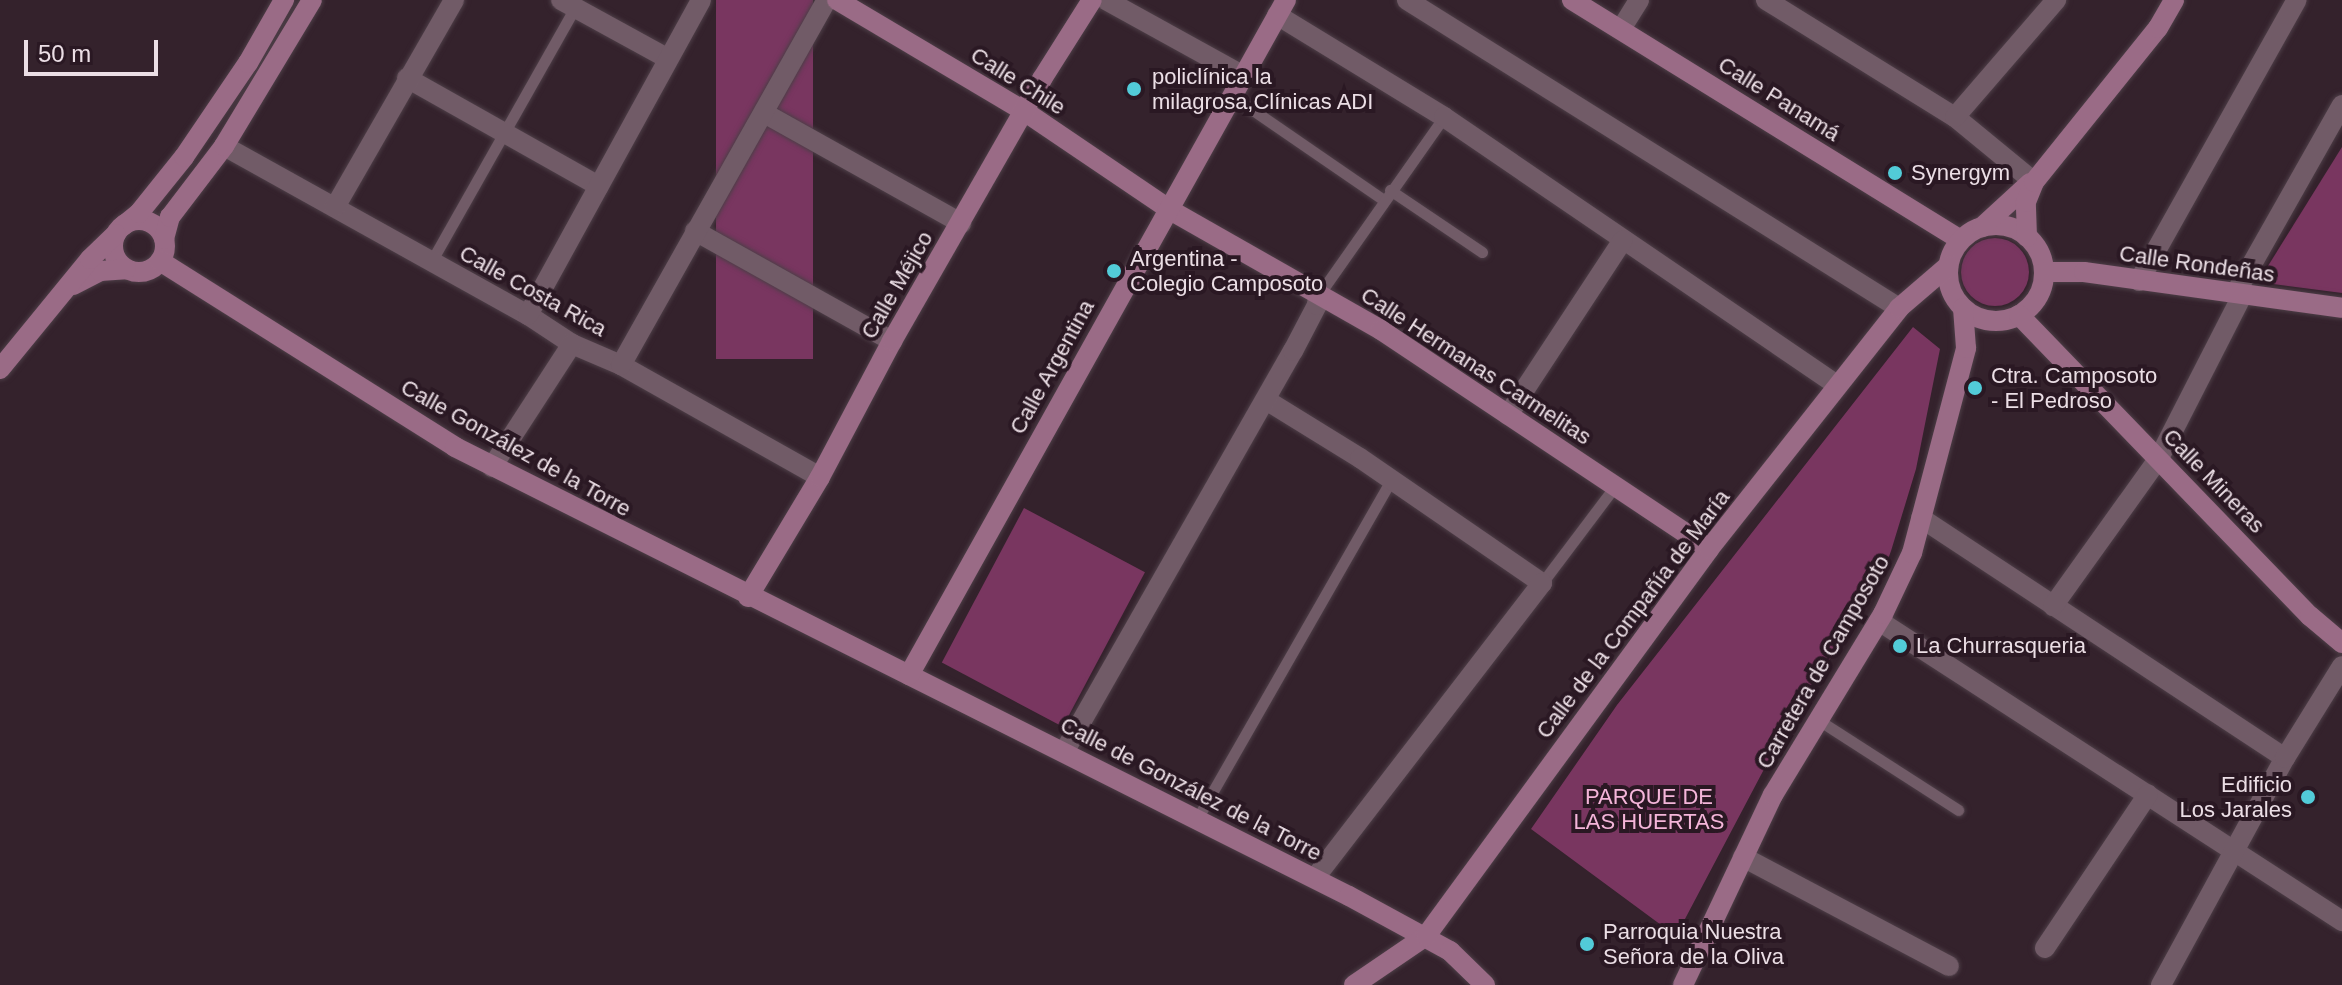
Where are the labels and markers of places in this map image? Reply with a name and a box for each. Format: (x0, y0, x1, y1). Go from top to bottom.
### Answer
place label: policlínica la milagrosa,Clínicas ADI (1152, 63, 1375, 114)
marker: policlínica la milagrosa,Clínicas ADI (1123, 78, 1145, 100)
place label: Synergym (1911, 160, 2010, 186)
marker: Synergym (1886, 164, 1904, 182)
place label: Argentina - Colegio Camposoto (1130, 245, 1323, 296)
marker: Argentina - Colegio Camposoto (1105, 262, 1123, 280)
place label: Ctra. Camposoto - El Pedroso (1991, 362, 2157, 414)
marker: Ctra. Camposoto - El Pedroso (1966, 379, 1984, 397)
place label: La Churrasqueria (1916, 633, 2086, 659)
marker: La Churrasqueria (1891, 637, 1909, 655)
place label: Edificio Los Jarales (2179, 771, 2292, 822)
marker: Edificio Los Jarales (2299, 788, 2317, 806)
place label: Parroquia Nuestra Señora de la Oliva (1603, 918, 1784, 970)
marker: Parroquia Nuestra Señora de la Oliva (1578, 935, 1596, 953)

